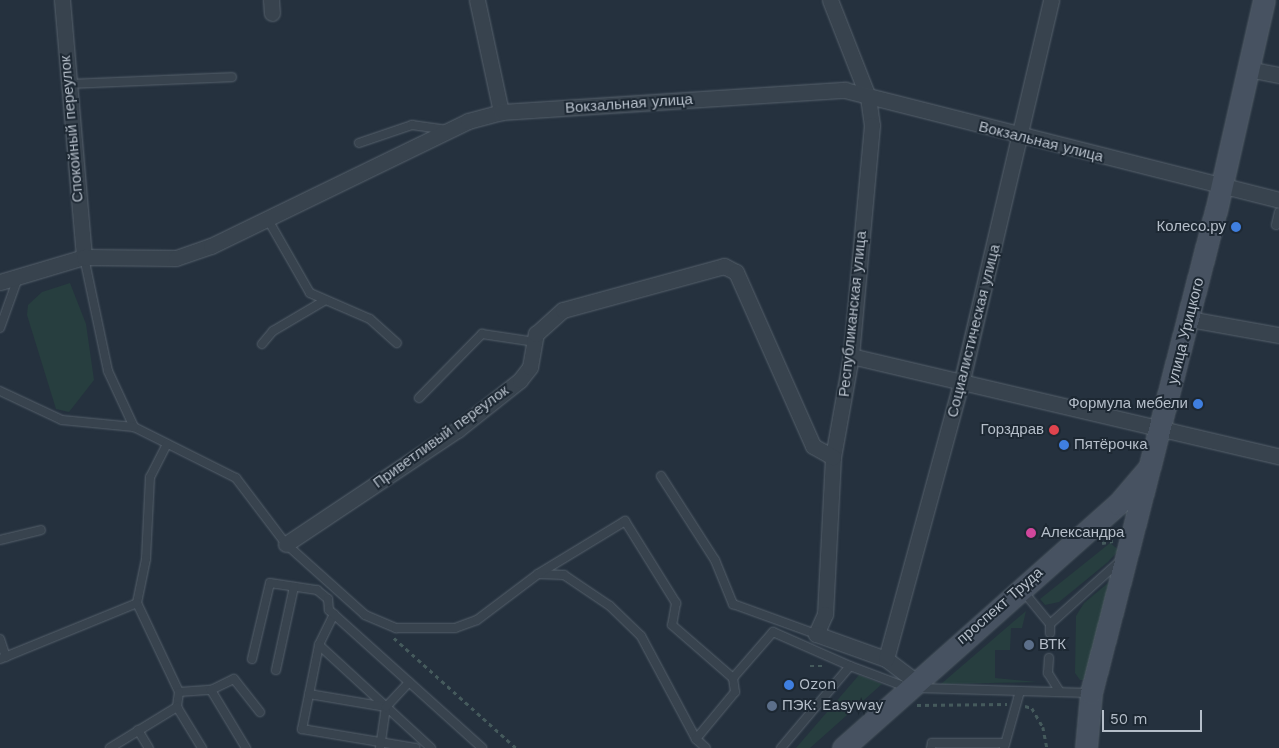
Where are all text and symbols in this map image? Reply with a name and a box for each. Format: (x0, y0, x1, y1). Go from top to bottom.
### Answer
street label: Спокойный переулок (57, 55, 87, 203)
street label: Вокзальная улица (565, 91, 693, 117)
street label: Вокзальная улица (977, 118, 1105, 166)
place label: Колесо.ру (1156, 218, 1226, 236)
marker: Колесо.ру (1230, 221, 1242, 233)
street label: Республиканская улица (835, 230, 871, 398)
street label: Социалистическая улица (944, 243, 1004, 419)
street label: улица Урицкого (1164, 276, 1208, 386)
street label: Приветливый переулок (370, 382, 512, 492)
place label: Формула мебели (1068, 395, 1188, 413)
marker: Формула мебели (1192, 398, 1204, 410)
place label: Горздрав (980, 421, 1044, 439)
marker: Горздрав (1048, 424, 1060, 436)
place label: Пятёрочка (1074, 436, 1148, 454)
marker: Пятёрочка (1058, 439, 1070, 451)
place label: Александра (1041, 524, 1124, 542)
marker: Александра (1025, 527, 1037, 539)
street label: проспект Труда (953, 564, 1047, 648)
place label: ВТК (1039, 636, 1066, 654)
marker: ВТК (1023, 639, 1035, 651)
place label: Ozon (799, 676, 836, 694)
marker: Ozon (783, 679, 795, 691)
place label: ПЭК: Easyway (782, 697, 883, 715)
marker: ПЭК: Easyway (766, 700, 778, 712)
scale bar (1104, 700, 1204, 732)
text: 50 m (1110, 710, 1147, 728)

